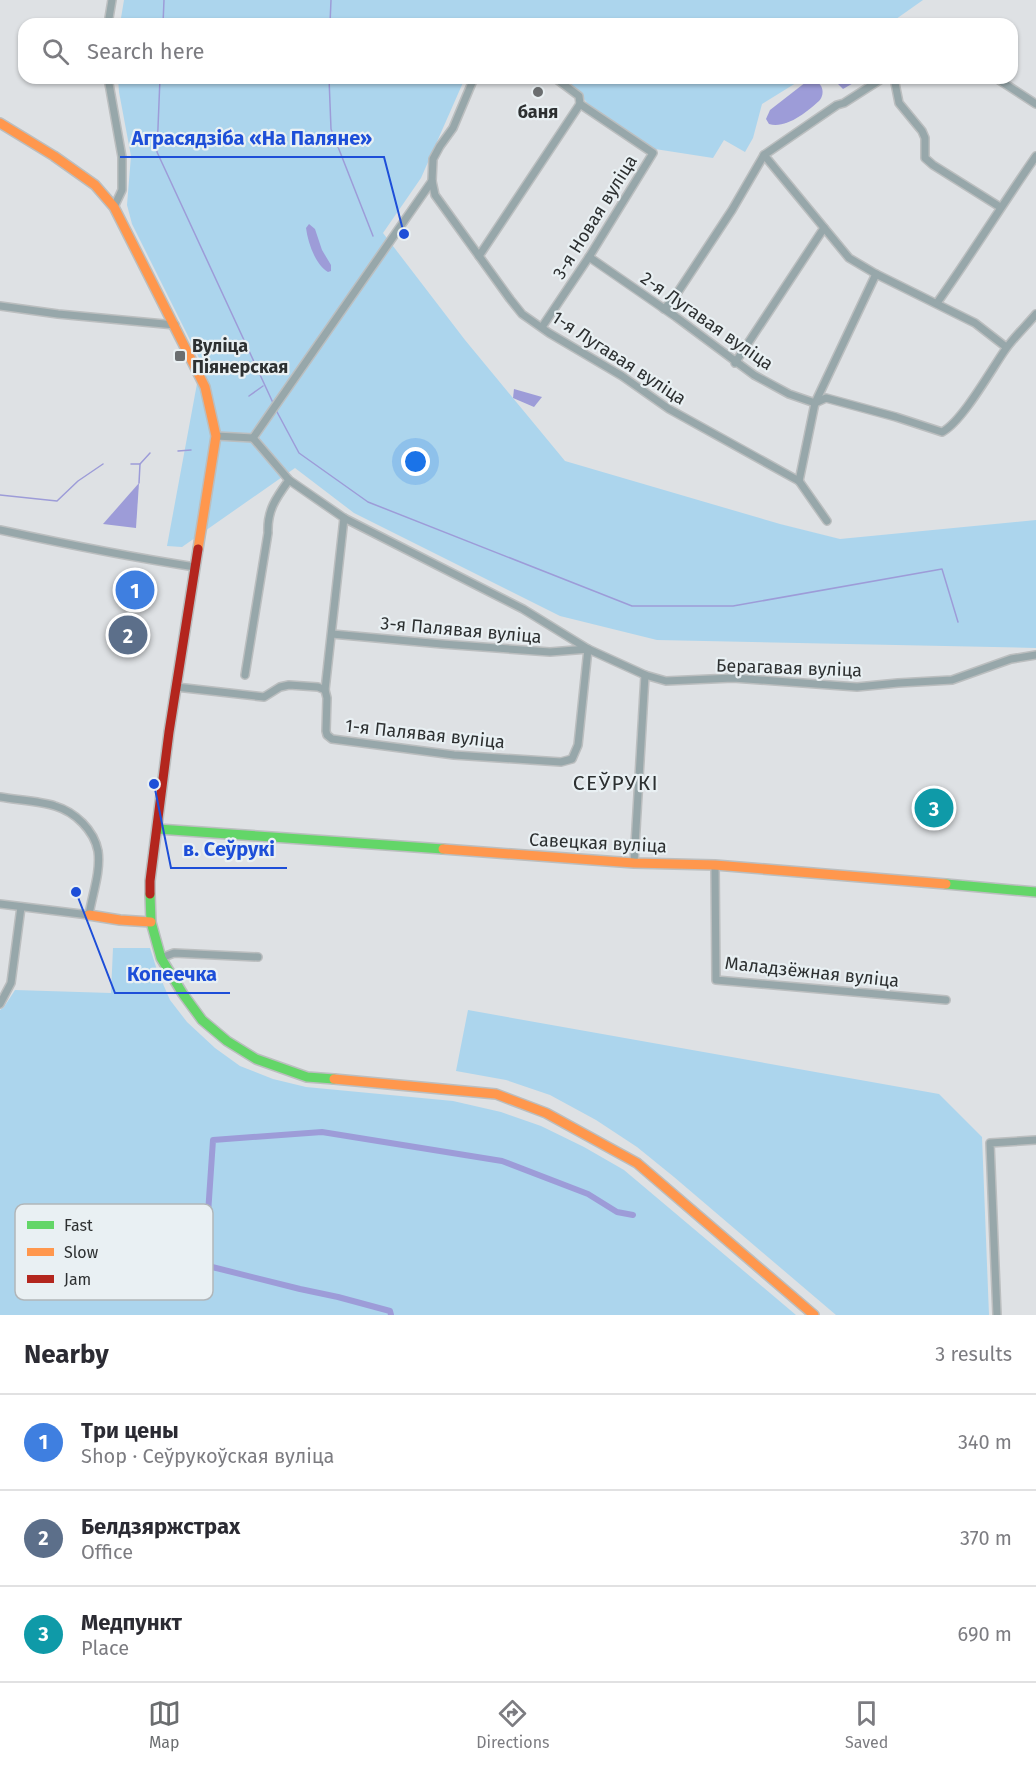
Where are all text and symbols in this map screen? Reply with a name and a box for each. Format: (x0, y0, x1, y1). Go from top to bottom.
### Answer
search box (18, 18, 1018, 84)
icon: search (39, 35, 72, 68)
text: Search here (87, 38, 205, 65)
marker: баня (531, 85, 545, 99)
place label: баня (518, 101, 558, 123)
callout: Аграсядзіба «На Паляне» (120, 119, 384, 157)
text: Аграсядзіба «На Паляне» (131, 126, 372, 150)
street label: 3-я Новая вуліца (548, 151, 642, 283)
street label: 2-я Лугавая вуліца (636, 267, 778, 375)
street label: 1-я Лугавая вуліца (548, 306, 690, 410)
place label: Вуліца Піянерская (192, 335, 288, 378)
marker: Вуліца Піянерская (173, 349, 187, 363)
your location (401, 447, 430, 476)
pin: 1 (116, 568, 154, 612)
pin: 2 (108, 612, 148, 658)
street label: 3-я Палявая вуліца (380, 612, 542, 648)
street label: Берагавая вуліца (716, 654, 862, 682)
street label: 1-я Палявая вуліца (344, 715, 506, 753)
district label: СЕЎРУКІ (573, 770, 659, 796)
pin: 3 (914, 786, 954, 830)
street label: Савецкая вуліца (529, 828, 667, 858)
callout: в. Сеўрукі (171, 830, 287, 868)
text: в. Сеўрукі (183, 837, 275, 861)
street label: Маладзёжная вуліца (724, 952, 900, 992)
callout: Копеечка (115, 955, 230, 993)
text: Копеечка (127, 962, 217, 986)
legend (15, 1204, 213, 1300)
text: Fast (64, 1216, 93, 1235)
text: Slow (64, 1243, 99, 1262)
text: Jam (64, 1270, 91, 1289)
text: Nearby (24, 1339, 109, 1370)
text: 3 results (935, 1342, 1012, 1366)
text: Три цены (81, 1417, 179, 1444)
text: 1 (39, 1430, 48, 1454)
text: 340 m (958, 1430, 1012, 1454)
text: Shop · Сеўрукоўская вуліца (81, 1444, 334, 1468)
text: Белдзяржстрах (81, 1513, 240, 1540)
text: 2 (38, 1526, 49, 1550)
text: 370 m (960, 1526, 1012, 1550)
text: Office (81, 1540, 133, 1564)
text: Медпункт (81, 1609, 182, 1636)
text: 3 (38, 1622, 49, 1646)
text: 690 m (958, 1622, 1012, 1646)
text: Place (81, 1636, 129, 1660)
tab: Map (148, 1697, 181, 1752)
tab: Directions (476, 1697, 550, 1752)
tab: Saved (845, 1697, 888, 1752)

